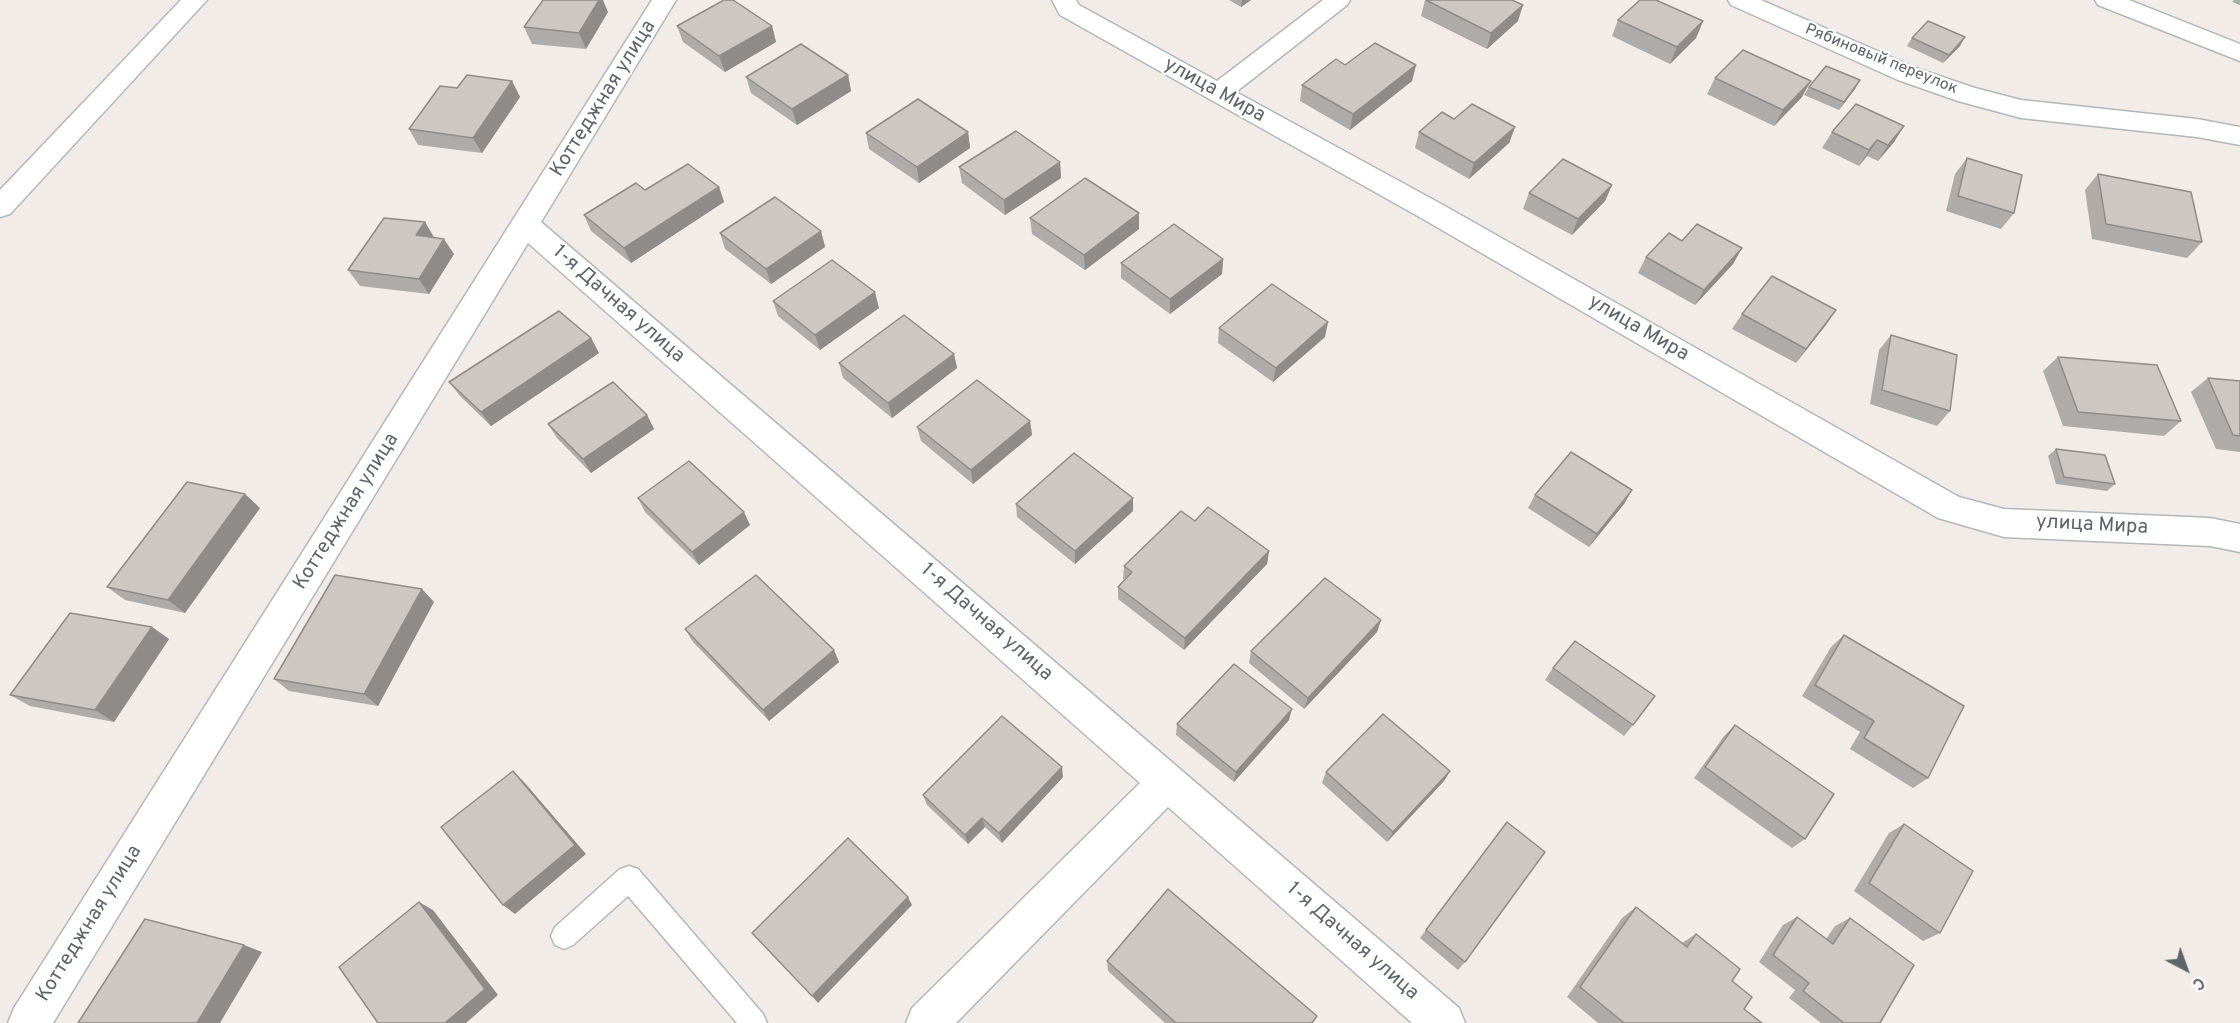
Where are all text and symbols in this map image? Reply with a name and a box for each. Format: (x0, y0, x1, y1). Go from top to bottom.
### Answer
street label: Коттеджная улица (546, 16, 662, 182)
street label: Рябиновый переулок (1802, 21, 1960, 99)
street label: улица Мира (1159, 53, 1269, 129)
street label: 1-я Дачная улица (547, 241, 689, 369)
street label: улица Мира (1583, 291, 1693, 367)
street label: Коттеджная улица (289, 429, 405, 595)
street label: улица Мира (2035, 511, 2149, 541)
street label: 1-я Дачная улица (915, 559, 1057, 687)
street label: Коттеджная улица (32, 841, 148, 1007)
street label: 1-я Дачная улица (1281, 878, 1423, 1006)
north arrow (2156, 939, 2216, 999)
text: С (2187, 972, 2208, 993)

